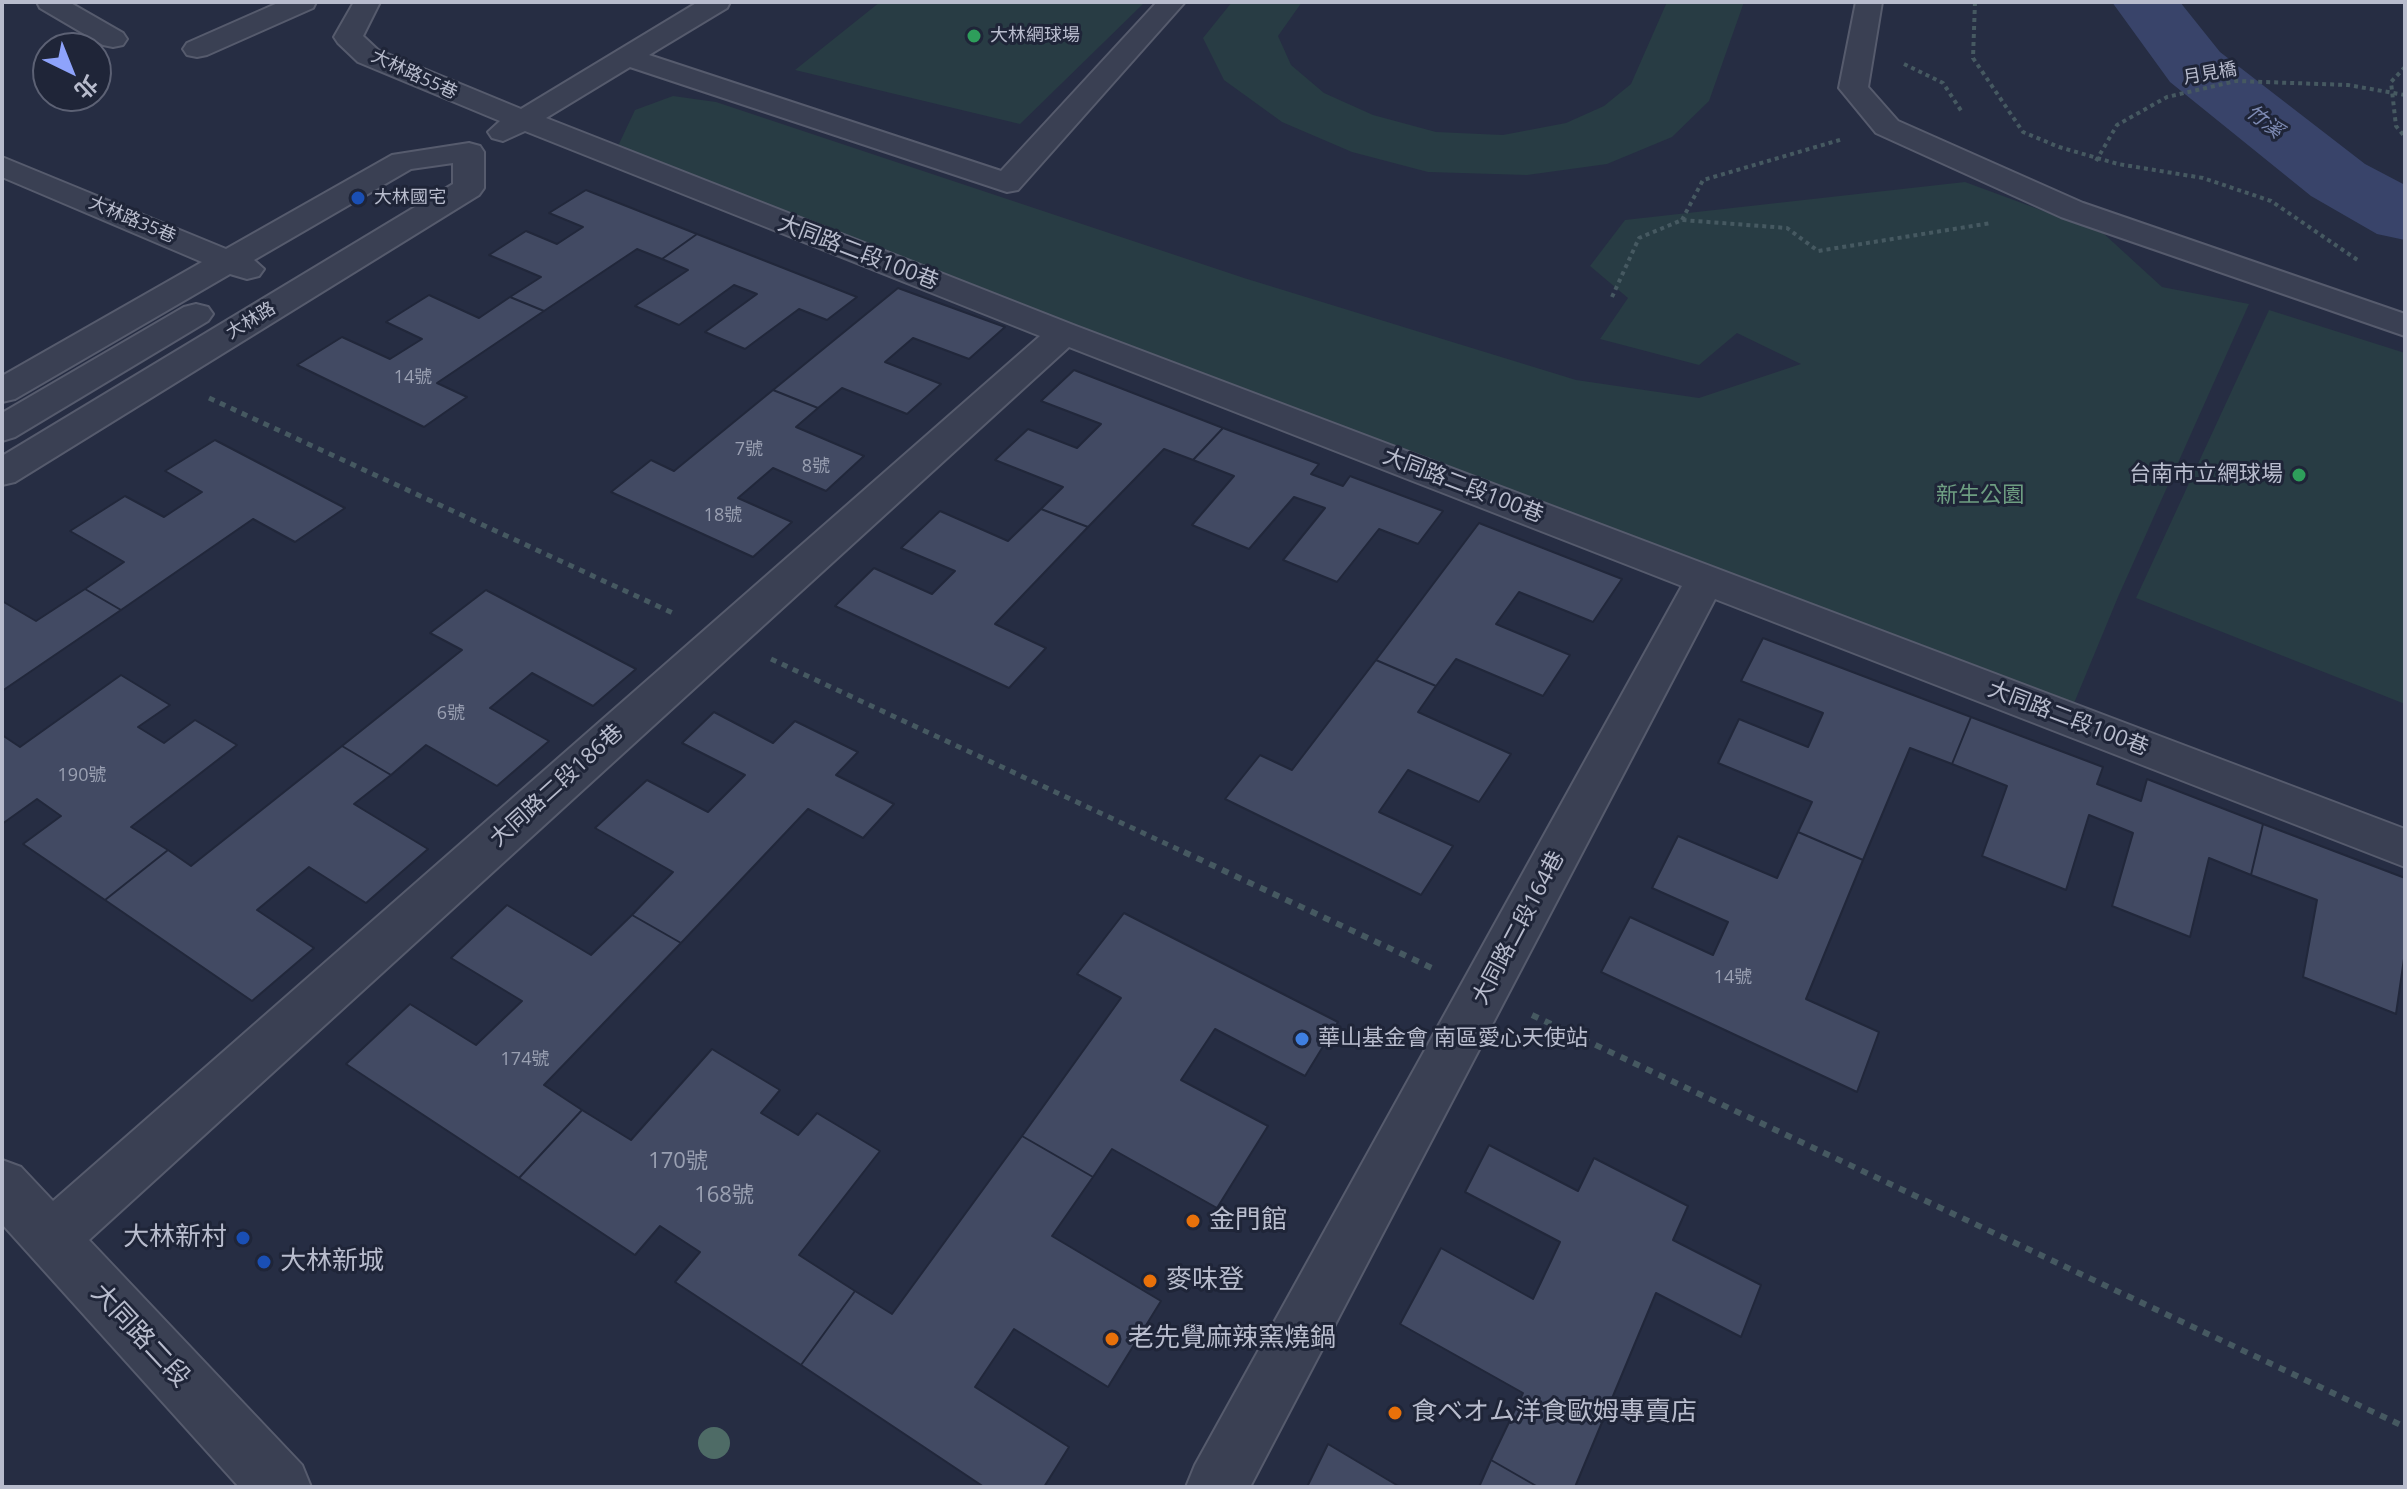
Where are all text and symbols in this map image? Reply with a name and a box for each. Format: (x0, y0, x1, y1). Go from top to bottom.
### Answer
place label: 大林網球場 (990, 25, 1080, 47)
marker: 大林網球場 (965, 27, 983, 45)
north arrow (32, 32, 112, 112)
street label: 大林路55巷 (367, 46, 461, 104)
street label: 月見橋 (2182, 59, 2238, 89)
text: 北 (69, 70, 105, 107)
water label: 竹溪 (2241, 100, 2287, 144)
place label: 大林國宅 (374, 187, 446, 209)
marker: 大林國宅 (349, 189, 367, 207)
street label: 大林路35巷 (85, 192, 179, 248)
street label: 大同路二段100巷 (774, 210, 942, 296)
street label: 大林路 (222, 298, 280, 344)
house number: 14號 (394, 367, 432, 389)
house number: 7號 (735, 439, 763, 461)
street label: 大同路二段100巷 (1379, 443, 1547, 529)
house number: 8號 (802, 456, 830, 478)
place label: 台南市立網球場 (2129, 462, 2283, 488)
marker: 台南市立網球場 (2290, 466, 2308, 484)
park label: 新生公園 (1936, 483, 2024, 509)
house number: 18號 (704, 505, 742, 527)
street label: 大同路二段100巷 (1984, 676, 2152, 762)
house number: 6號 (437, 703, 465, 725)
street label: 大同路二段186巷 (485, 719, 629, 853)
house number: 190號 (58, 765, 106, 787)
street label: 大同路二段164巷 (1468, 847, 1570, 1009)
house number: 14號 (1714, 967, 1752, 989)
place label: 華山基金會 南區愛心天使站 (1318, 1026, 1588, 1052)
marker: 華山基金會 南區愛心天使站 (1293, 1030, 1311, 1048)
house number: 174號 (501, 1049, 549, 1071)
house number: 170號 (648, 1149, 708, 1175)
house number: 168號 (694, 1183, 754, 1209)
place label: 金門館 (1209, 1205, 1287, 1237)
marker: 金門館 (1184, 1212, 1202, 1230)
place label: 大林新村 (123, 1222, 227, 1254)
marker: 大林新村 (234, 1229, 252, 1247)
place label: 大林新城 (280, 1246, 384, 1278)
marker: 大林新城 (255, 1253, 273, 1271)
place label: 麥味登 (1166, 1265, 1244, 1297)
marker: 麥味登 (1141, 1272, 1159, 1290)
street label: 大同路二段 (84, 1278, 196, 1394)
place label: 老先覺麻辣窯燒鍋 (1128, 1323, 1336, 1355)
marker: 老先覺麻辣窯燒鍋 (1103, 1330, 1121, 1348)
place label: 食ベオム洋食歐姆專賣店 (1411, 1397, 1697, 1429)
marker: 食ベオム洋食歐姆專賣店 (1386, 1404, 1404, 1422)

